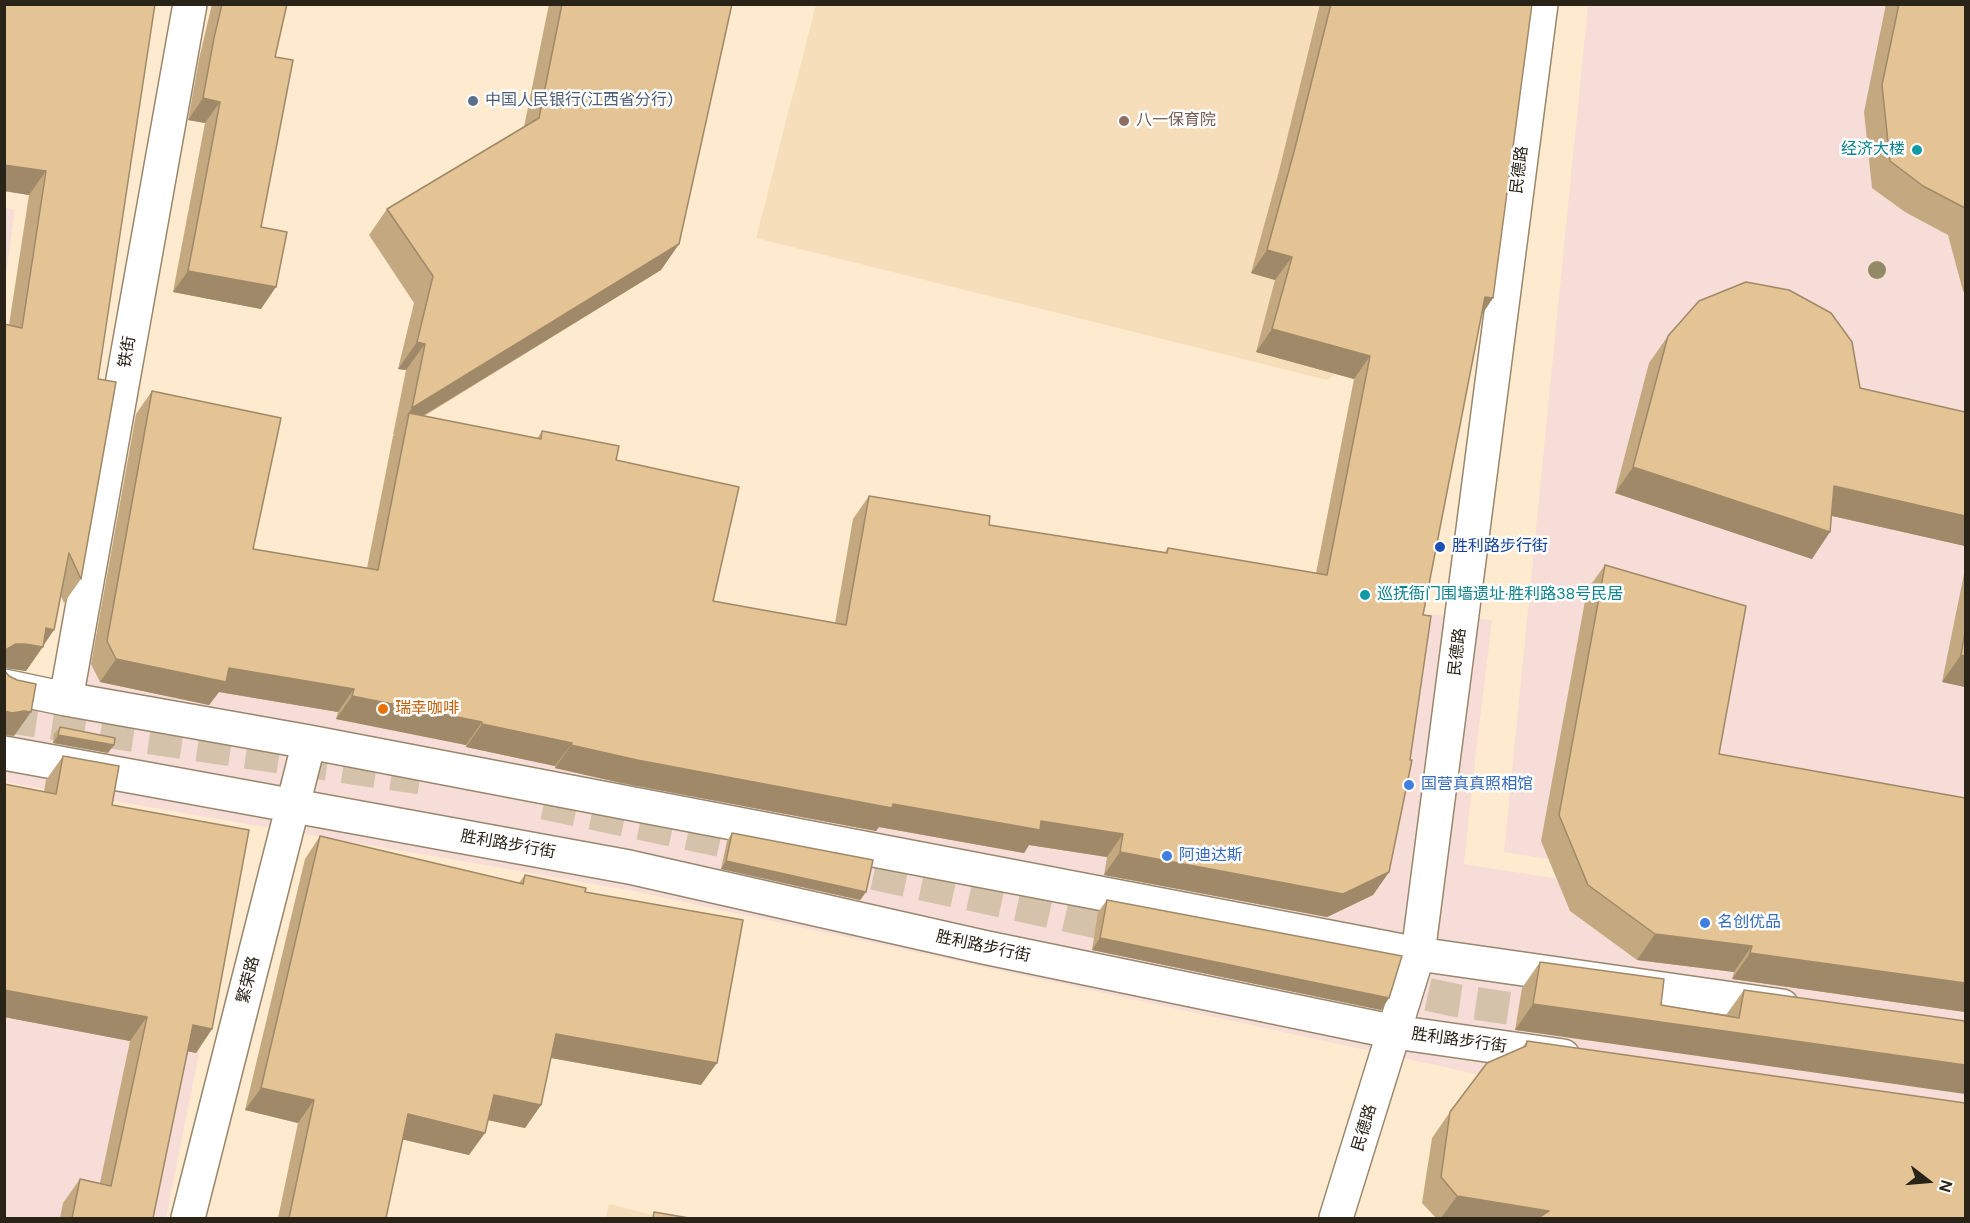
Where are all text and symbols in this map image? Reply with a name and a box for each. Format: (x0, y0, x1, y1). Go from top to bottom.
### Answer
place label: 中国人民银行(江西省分行) (485, 91, 673, 111)
marker: 中国人民银行(江西省分行) (466, 94, 480, 108)
place label: 八一保育院 (1136, 111, 1216, 131)
marker: 八一保育院 (1117, 114, 1131, 128)
place label: 经济大楼 (1841, 140, 1905, 160)
marker: 经济大楼 (1910, 143, 1924, 157)
street label: 民德路 (1508, 145, 1532, 195)
street label: 铁街 (116, 335, 140, 369)
place label: 胜利路步行街 (1452, 537, 1548, 557)
marker: 胜利路步行街 (1433, 540, 1447, 554)
place label: 巡抚衙门围墙遗址·胜利路38号民居 (1377, 585, 1623, 605)
marker: 巡抚衙门围墙遗址·胜利路38号民居 (1358, 588, 1372, 602)
street label: 民德路 (1446, 627, 1470, 677)
place label: 瑞幸咖啡 (395, 699, 459, 719)
marker: 瑞幸咖啡 (376, 702, 390, 716)
place label: 国营真真照相馆 (1421, 775, 1533, 795)
marker: 国营真真照相馆 (1402, 778, 1416, 792)
street label: 胜利路步行街 (459, 827, 557, 863)
place label: 阿迪达斯 (1179, 846, 1243, 866)
marker: 阿迪达斯 (1160, 849, 1174, 863)
place label: 名创优品 (1717, 913, 1781, 933)
marker: 名创优品 (1698, 916, 1712, 930)
street label: 胜利路步行街 (934, 928, 1032, 966)
street label: 繁荣路 (234, 954, 264, 1006)
street label: 胜利路步行街 (1410, 1025, 1508, 1057)
street label: 民德路 (1349, 1102, 1381, 1154)
north arrow (1898, 1151, 1958, 1211)
text: N (1934, 1178, 1957, 1195)

